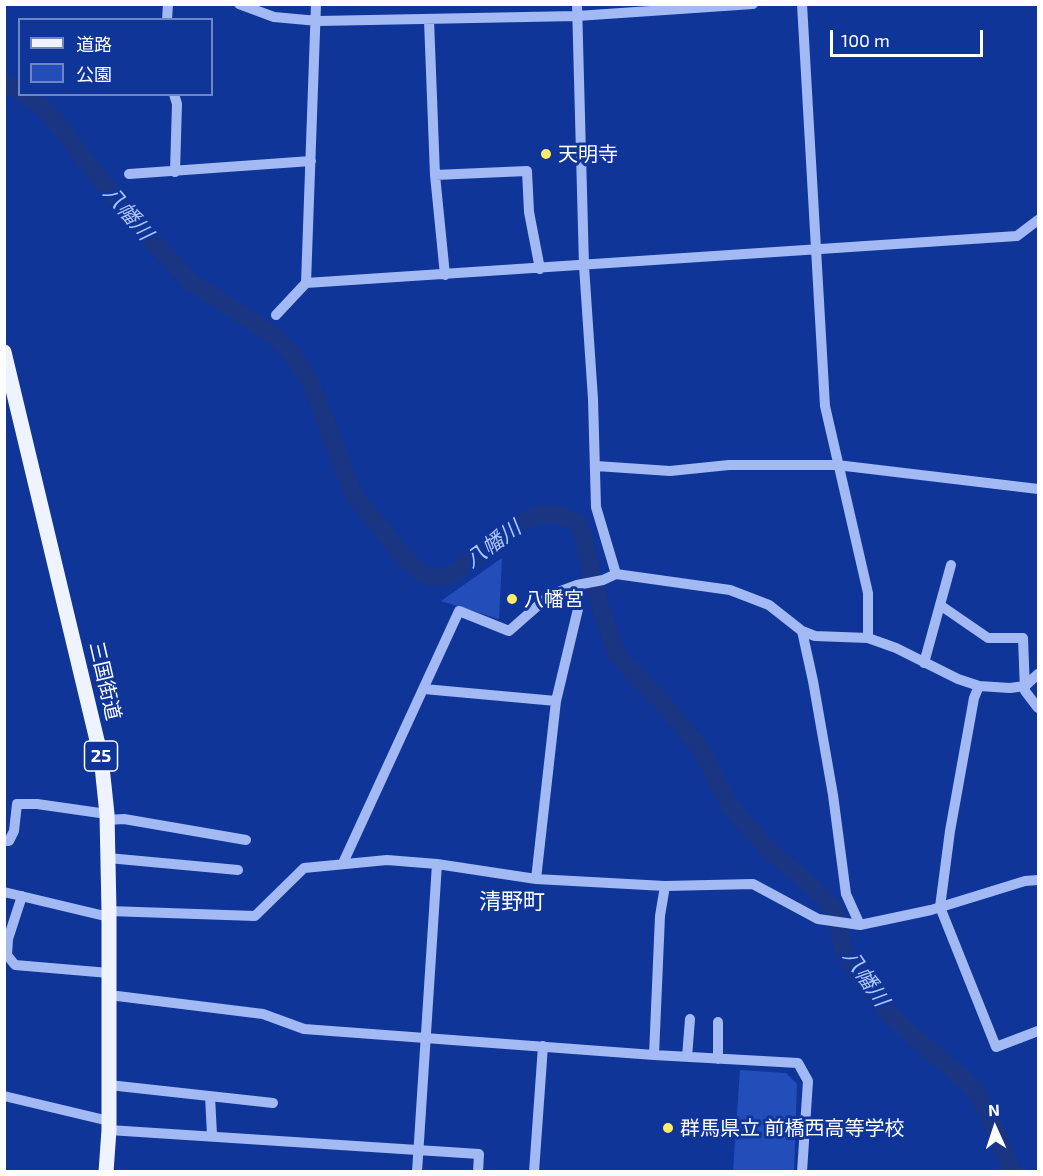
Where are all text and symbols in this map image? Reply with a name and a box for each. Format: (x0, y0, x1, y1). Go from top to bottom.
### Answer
legend (18, 18, 213, 96)
scale bar (833, 18, 986, 56)
text: 100 m (841, 29, 890, 51)
text: 道路 (76, 33, 112, 55)
text: 公園 (76, 63, 112, 85)
place label: 天明寺 (558, 142, 618, 166)
marker: 天明寺 (539, 147, 553, 161)
water label: 八幡川 (98, 181, 158, 245)
water label: 八幡川 (460, 515, 526, 573)
place label: 八幡宮 (524, 587, 584, 611)
marker: 八幡宮 (505, 592, 519, 606)
street label: 三国街道 (84, 639, 126, 723)
road number: 25 (84, 741, 118, 771)
district label: 清野町 (479, 889, 545, 915)
water label: 八幡川 (838, 945, 894, 1011)
north arrow (965, 1098, 1025, 1158)
text: N (988, 1100, 1000, 1119)
place label: 群馬県立 前橋西高等学校 (680, 1116, 904, 1140)
marker: 群馬県立 前橋西高等学校 (661, 1121, 675, 1135)

